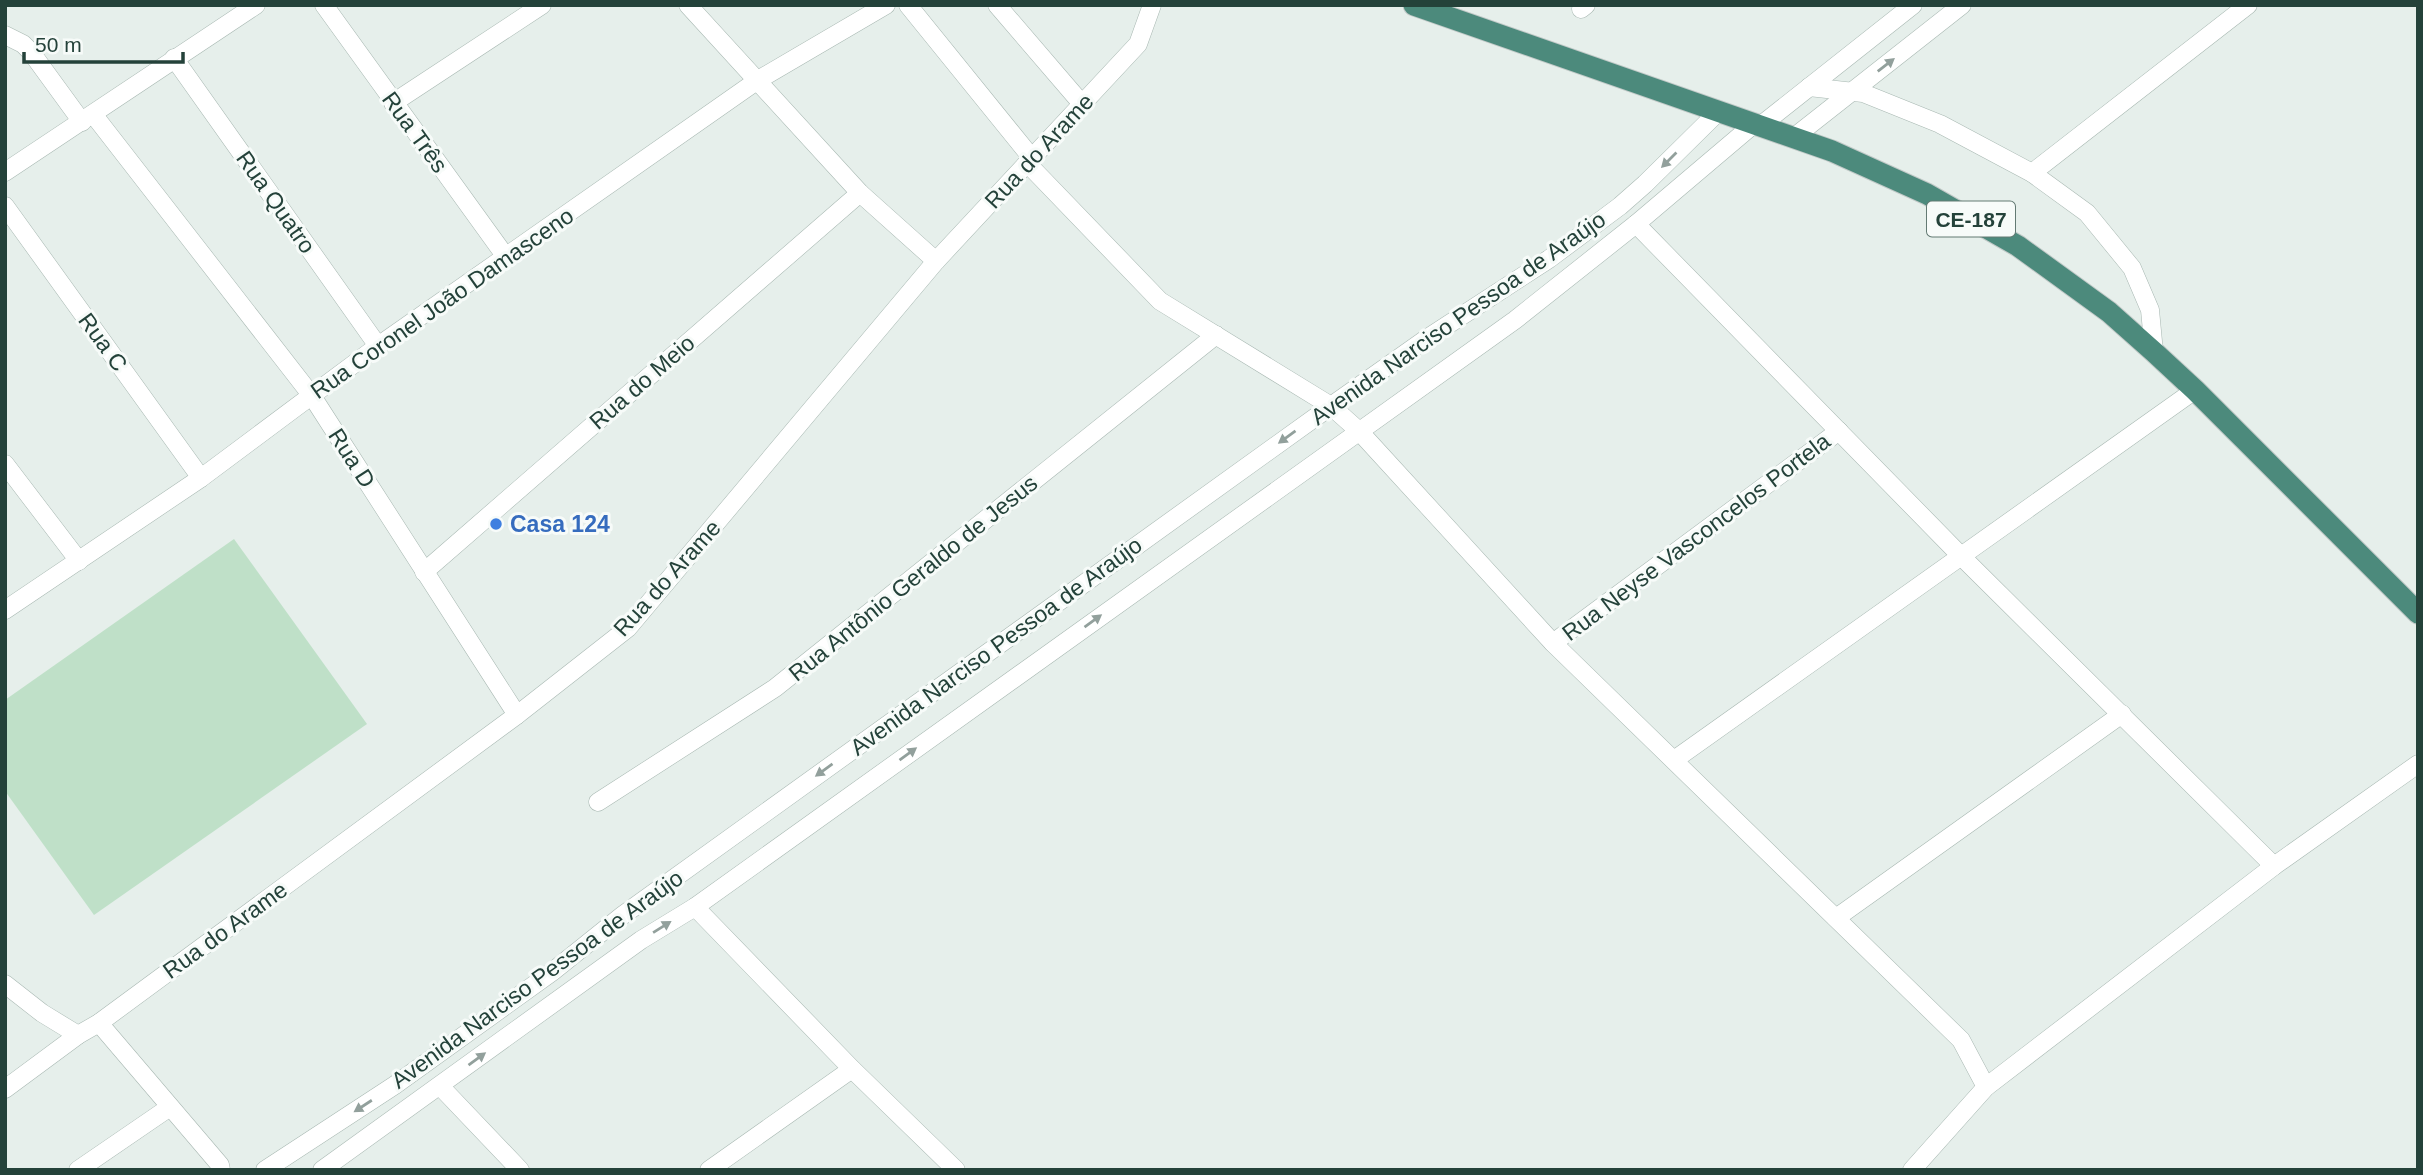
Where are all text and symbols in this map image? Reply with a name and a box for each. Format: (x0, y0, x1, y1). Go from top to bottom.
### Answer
scale bar (24, 21, 184, 65)
text: 50 m (35, 33, 82, 56)
one-way arrow (1876, 58, 1894, 73)
street label: Rua Três (377, 87, 453, 177)
street label: Rua do Arame (979, 88, 1099, 214)
street label: Rua Quatro (231, 146, 321, 258)
one-way arrow (1661, 152, 1678, 169)
street label: Rua Coronel João Damasceno (306, 202, 578, 404)
road number: CE-187 (1927, 202, 2015, 236)
street label: Avenida Narciso Pessoa de Araújo (1306, 206, 1610, 430)
street label: Rua C (73, 308, 133, 376)
street label: Rua do Meio (584, 329, 700, 435)
street label: Rua D (323, 424, 381, 492)
street label: Rua Neyse Vasconcelos Portela (1557, 428, 1835, 646)
one-way arrow (1278, 430, 1296, 444)
street label: Rua Antônio Geraldo de Jesus (784, 470, 1042, 686)
place label: Casa 124 (510, 511, 610, 537)
street label: Rua do Arame (608, 515, 726, 641)
marker: Casa 124 (488, 516, 504, 532)
street label: Avenida Narciso Pessoa de Araújo (845, 532, 1147, 760)
one-way arrow (1084, 614, 1102, 628)
one-way arrow (899, 747, 917, 761)
one-way arrow (815, 763, 833, 777)
street label: Avenida Narciso Pessoa de Araújo (386, 865, 688, 1093)
street label: Rua do Arame (158, 876, 292, 984)
one-way arrow (653, 920, 672, 933)
one-way arrow (468, 1052, 486, 1066)
one-way arrow (353, 1099, 373, 1112)

